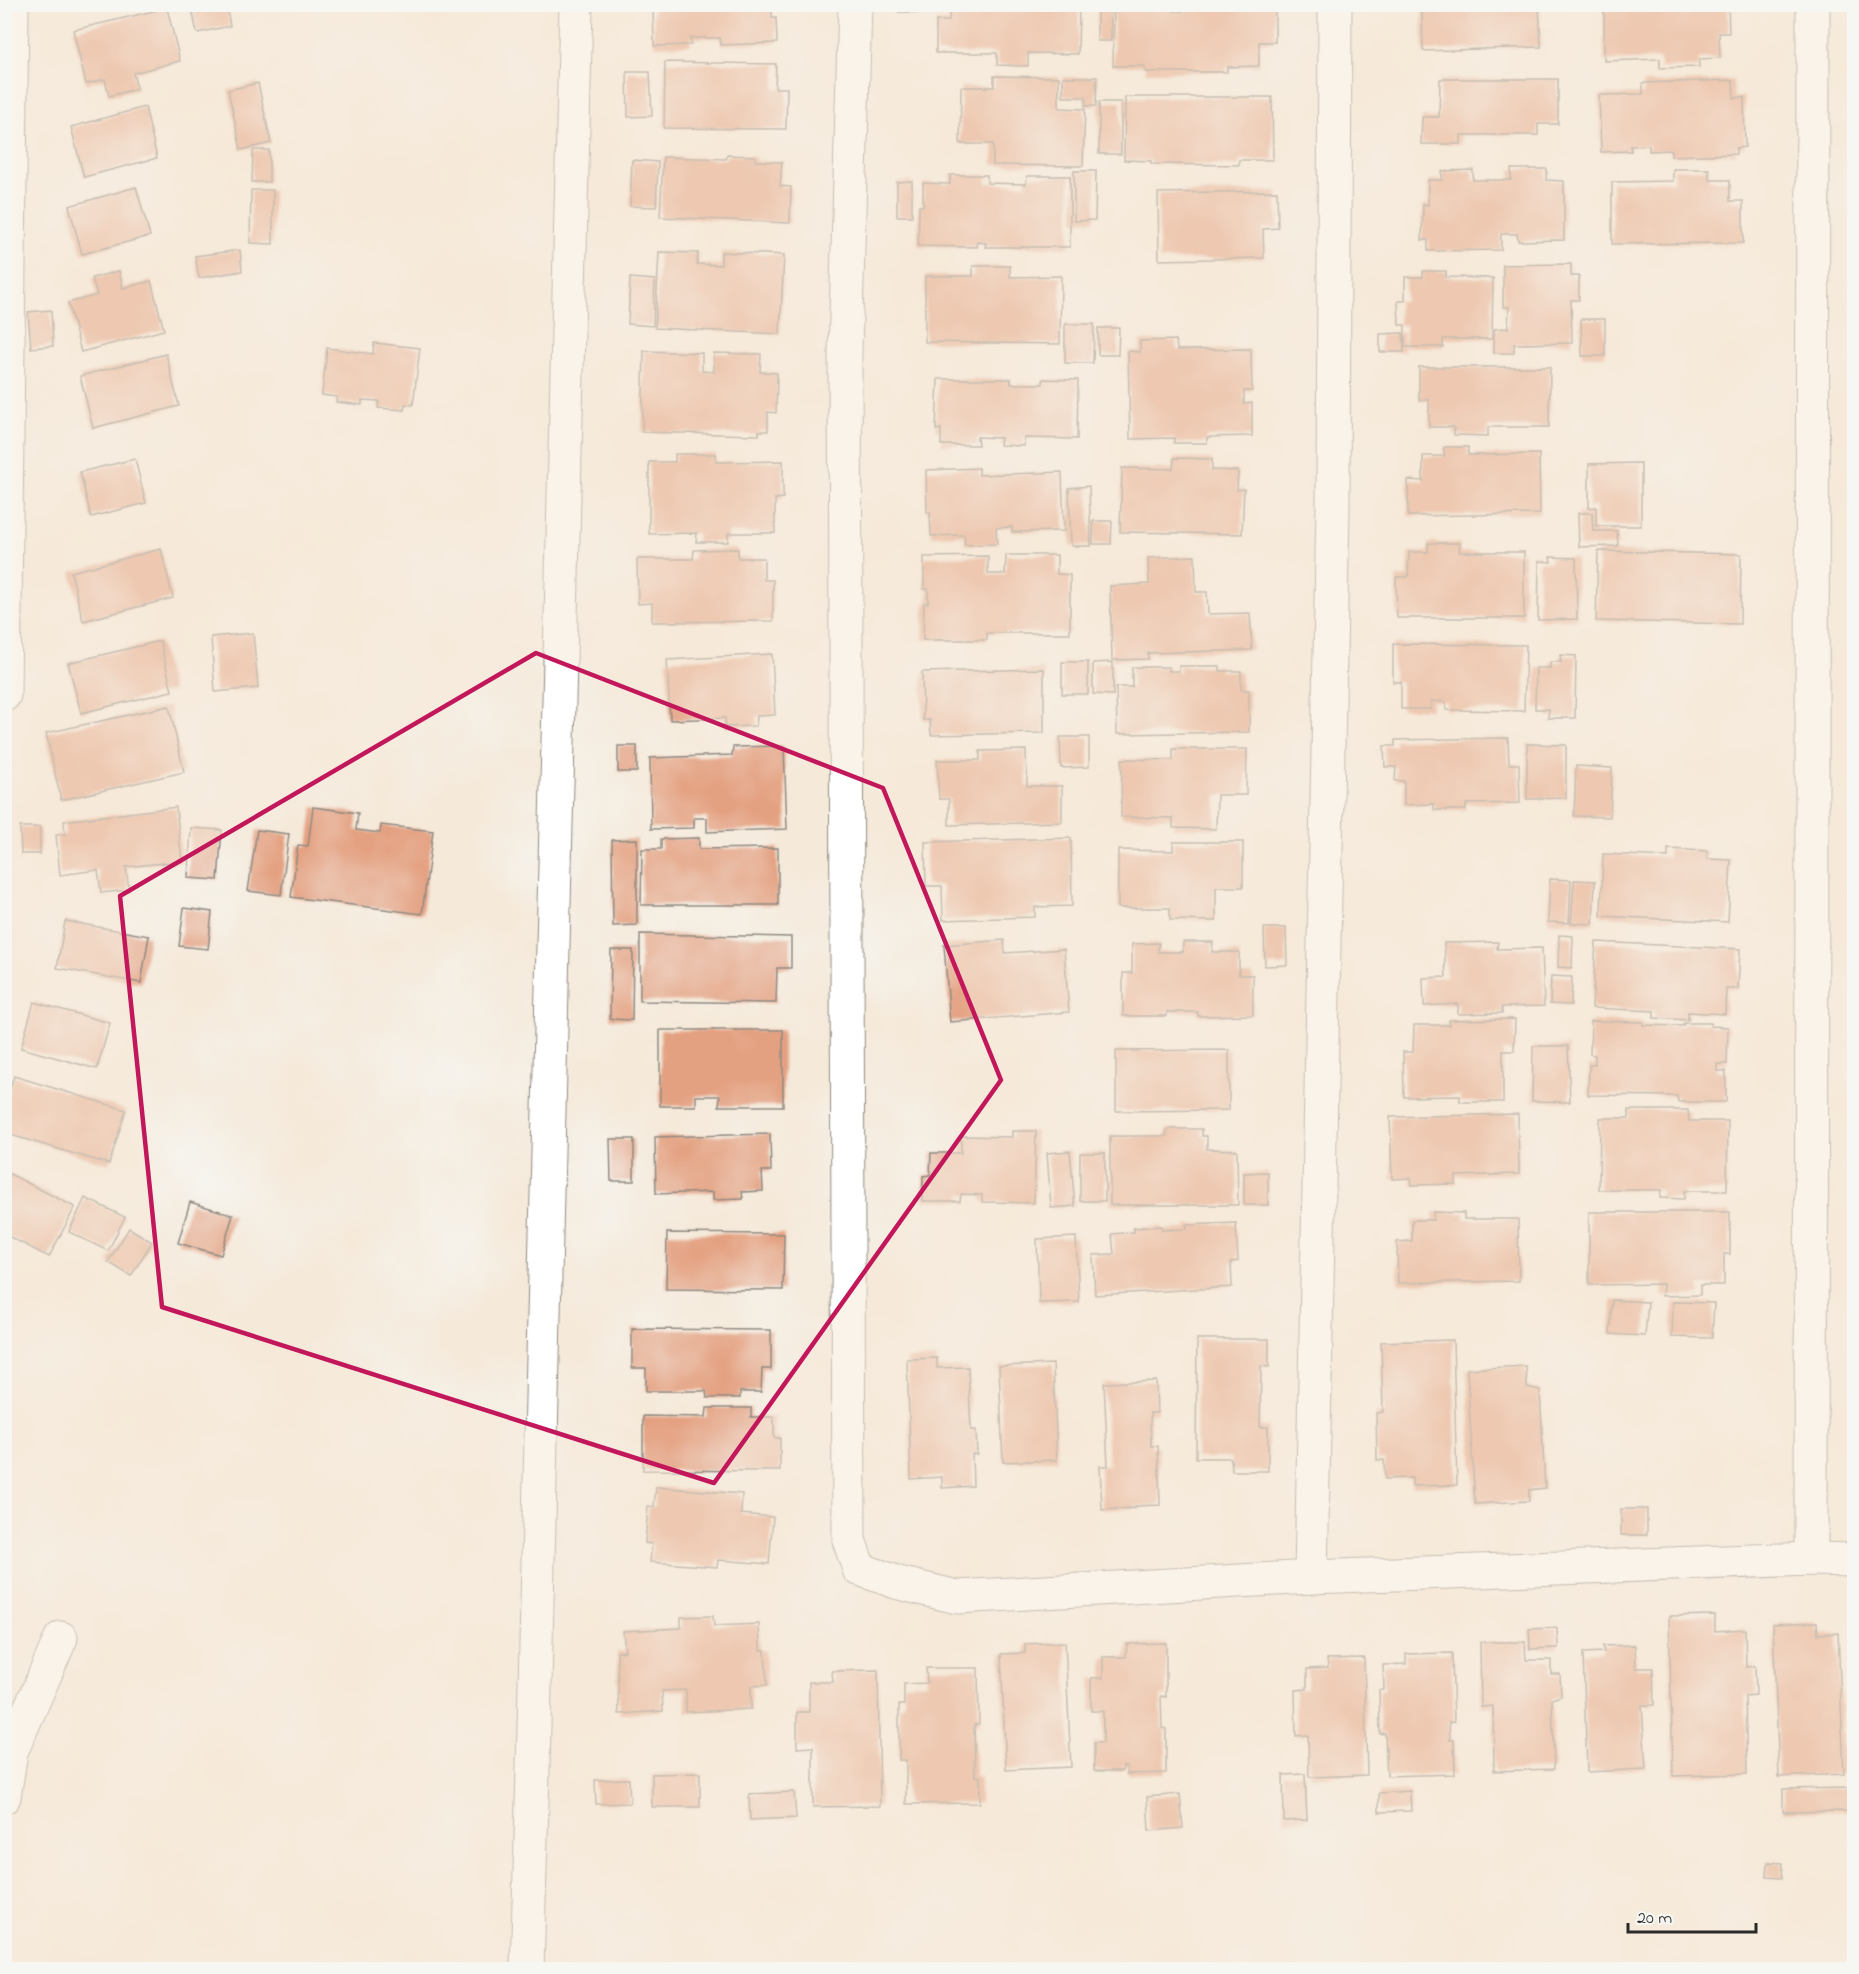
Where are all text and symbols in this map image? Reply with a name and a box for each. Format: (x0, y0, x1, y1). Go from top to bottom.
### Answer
scale bar (1628, 1896, 1756, 1934)
text: 20 m (1637, 1906, 1672, 1932)

